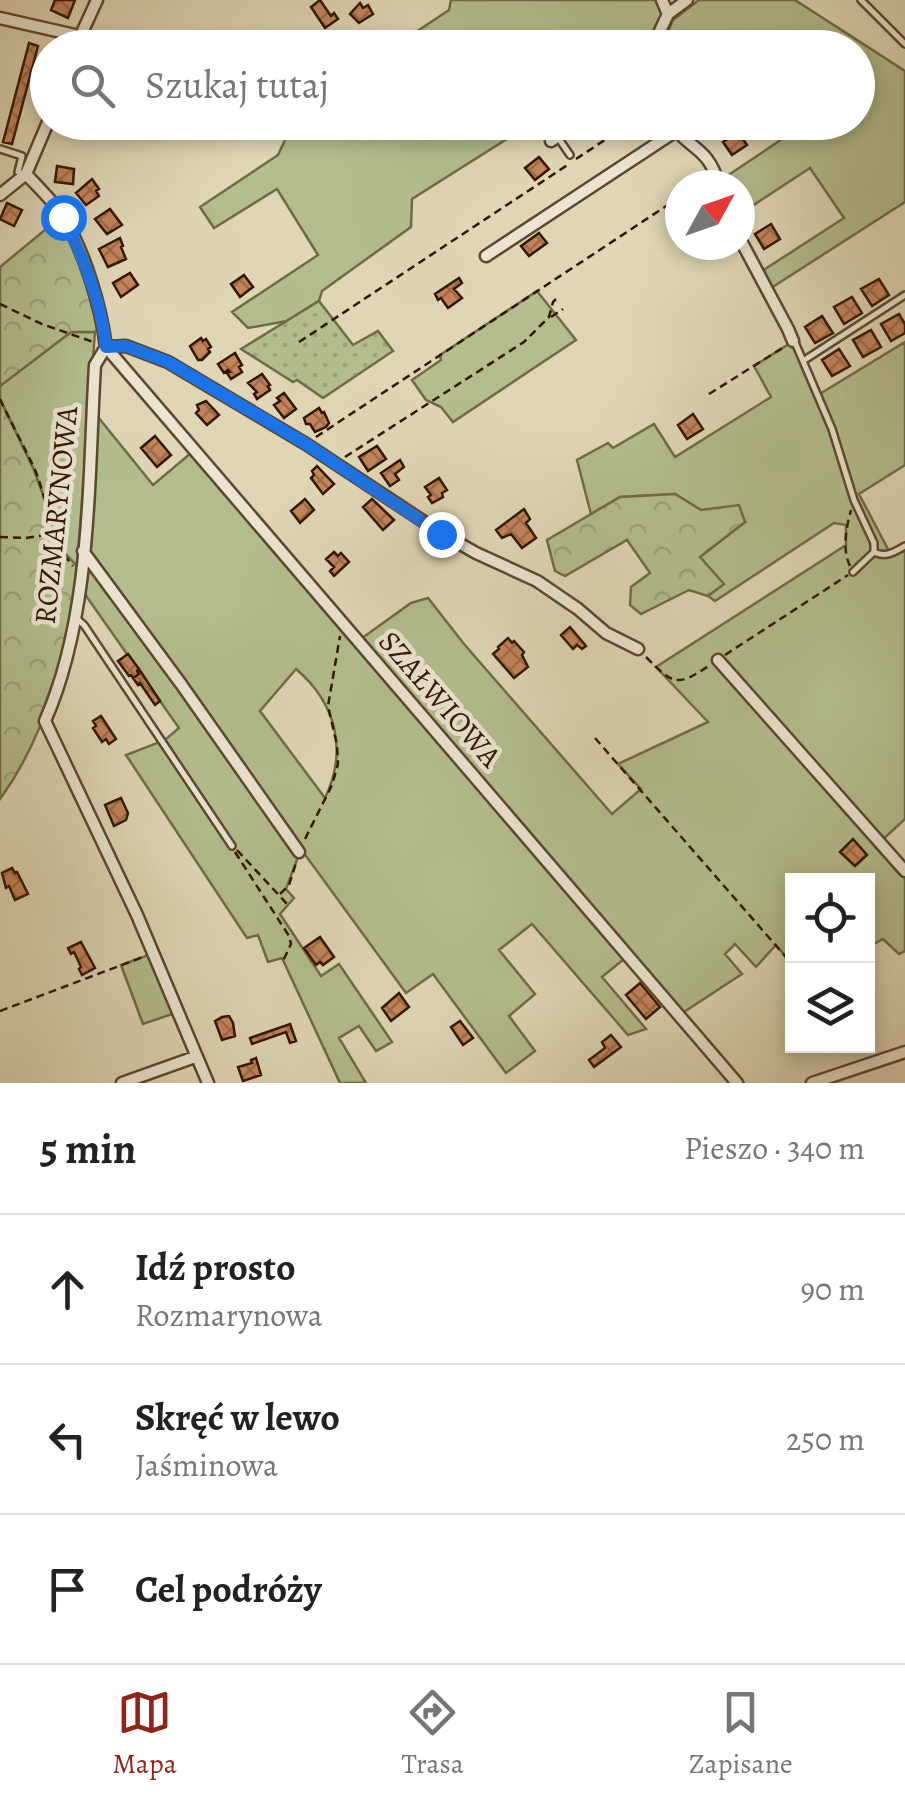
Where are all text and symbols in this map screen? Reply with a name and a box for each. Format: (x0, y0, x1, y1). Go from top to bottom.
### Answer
search box (30, 30, 875, 140)
icon: search (65, 58, 120, 113)
text: Szukaj tutaj (145, 59, 329, 111)
north arrow (665, 170, 755, 260)
route start (41, 195, 87, 241)
street label: ROZMARYNOWA (25, 404, 87, 626)
route end (419, 512, 465, 558)
street label: SZAŁWIOWA (370, 622, 511, 776)
map controls (785, 873, 875, 1053)
button: locate (785, 873, 875, 963)
button: layers (785, 963, 875, 1053)
text: 5 min (40, 1120, 136, 1177)
text: Pieszo · 340 m (684, 1126, 865, 1170)
text: Idź prosto (135, 1241, 296, 1293)
icon: ahead (40, 1262, 95, 1317)
text: 90 m (800, 1267, 865, 1311)
text: Rozmarynowa (135, 1293, 323, 1337)
text: Skręć w lewo (135, 1391, 340, 1443)
icon: left (40, 1412, 95, 1467)
text: 250 m (786, 1417, 865, 1461)
text: Jaśminowa (135, 1443, 278, 1487)
icon: arrive (40, 1562, 95, 1617)
text: Cel podróży (135, 1563, 322, 1615)
tab: Mapa (112, 1685, 177, 1783)
tab: Trasa (402, 1685, 464, 1783)
tab: Zapisane (689, 1685, 793, 1783)

